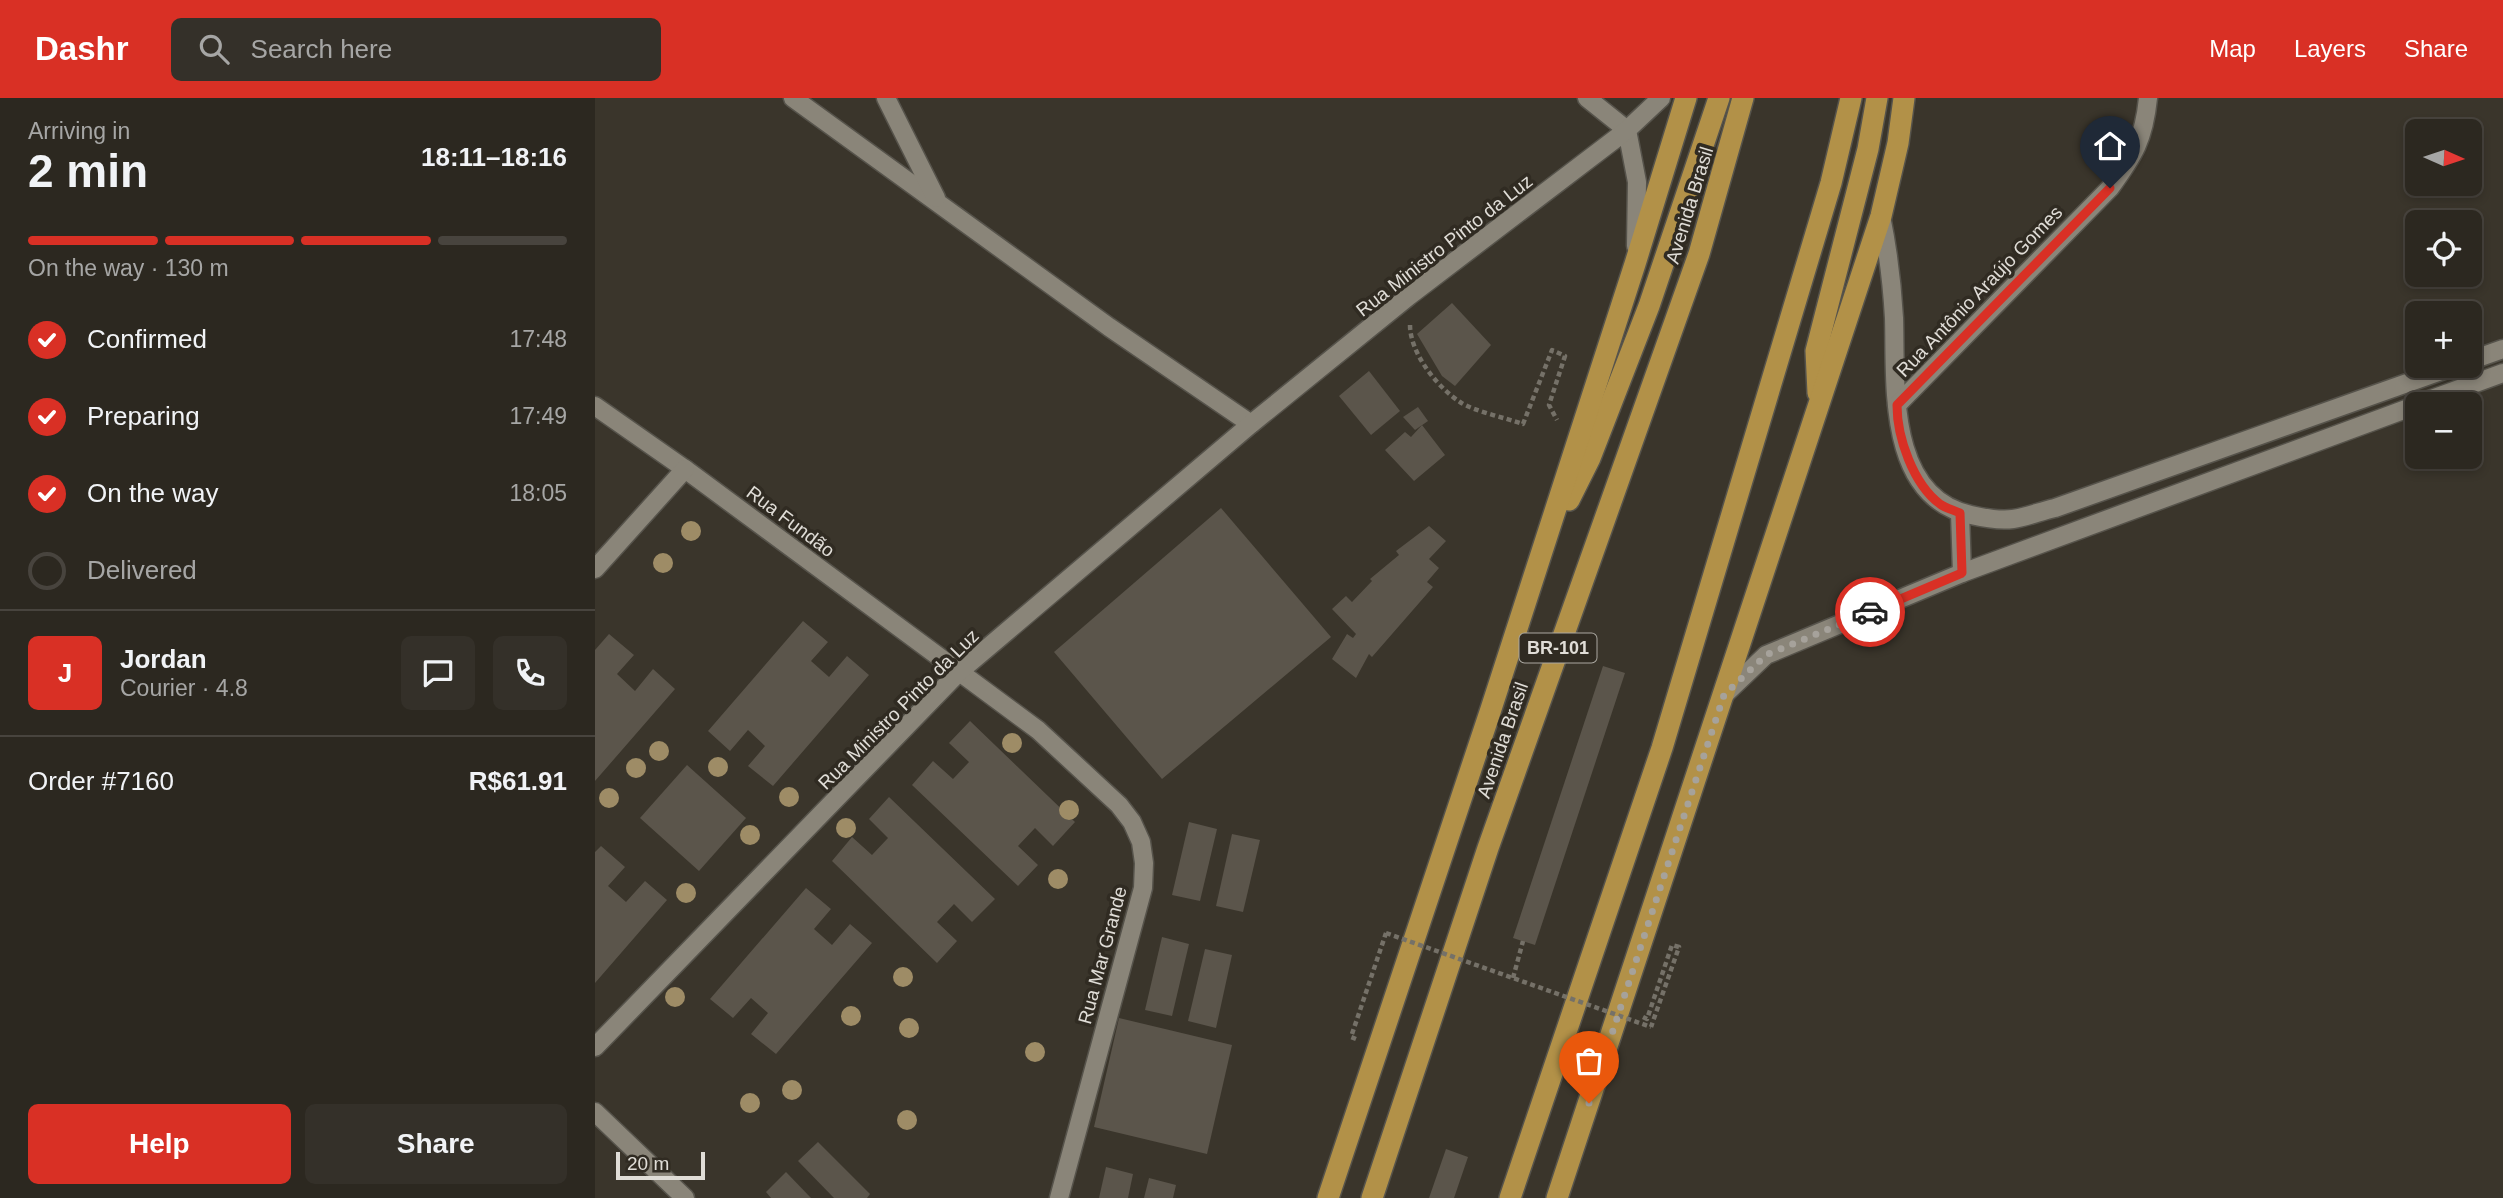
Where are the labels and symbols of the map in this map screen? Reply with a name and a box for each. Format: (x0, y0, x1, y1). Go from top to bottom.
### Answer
pin (2080, 116, 2140, 188)
north arrow (2405, 119, 2481, 196)
street label: Avenida Brasil (1662, 144, 1717, 266)
street label: Rua Ministro Pinto da Luz (1352, 170, 1536, 321)
street label: Rua Antônio Araújo Gomes (1892, 202, 2067, 381)
street label: Rua Fundão (743, 482, 839, 561)
courier (1835, 577, 1905, 647)
street label: Rua Ministro Pinto da Luz (814, 625, 983, 794)
road number: BR-101 (1520, 634, 1597, 662)
street label: Avenida Brasil (1473, 679, 1532, 801)
street label: Rua Mar Grande (1074, 884, 1131, 1026)
pin (1559, 1031, 1619, 1103)
scale bar (616, 1149, 705, 1181)

